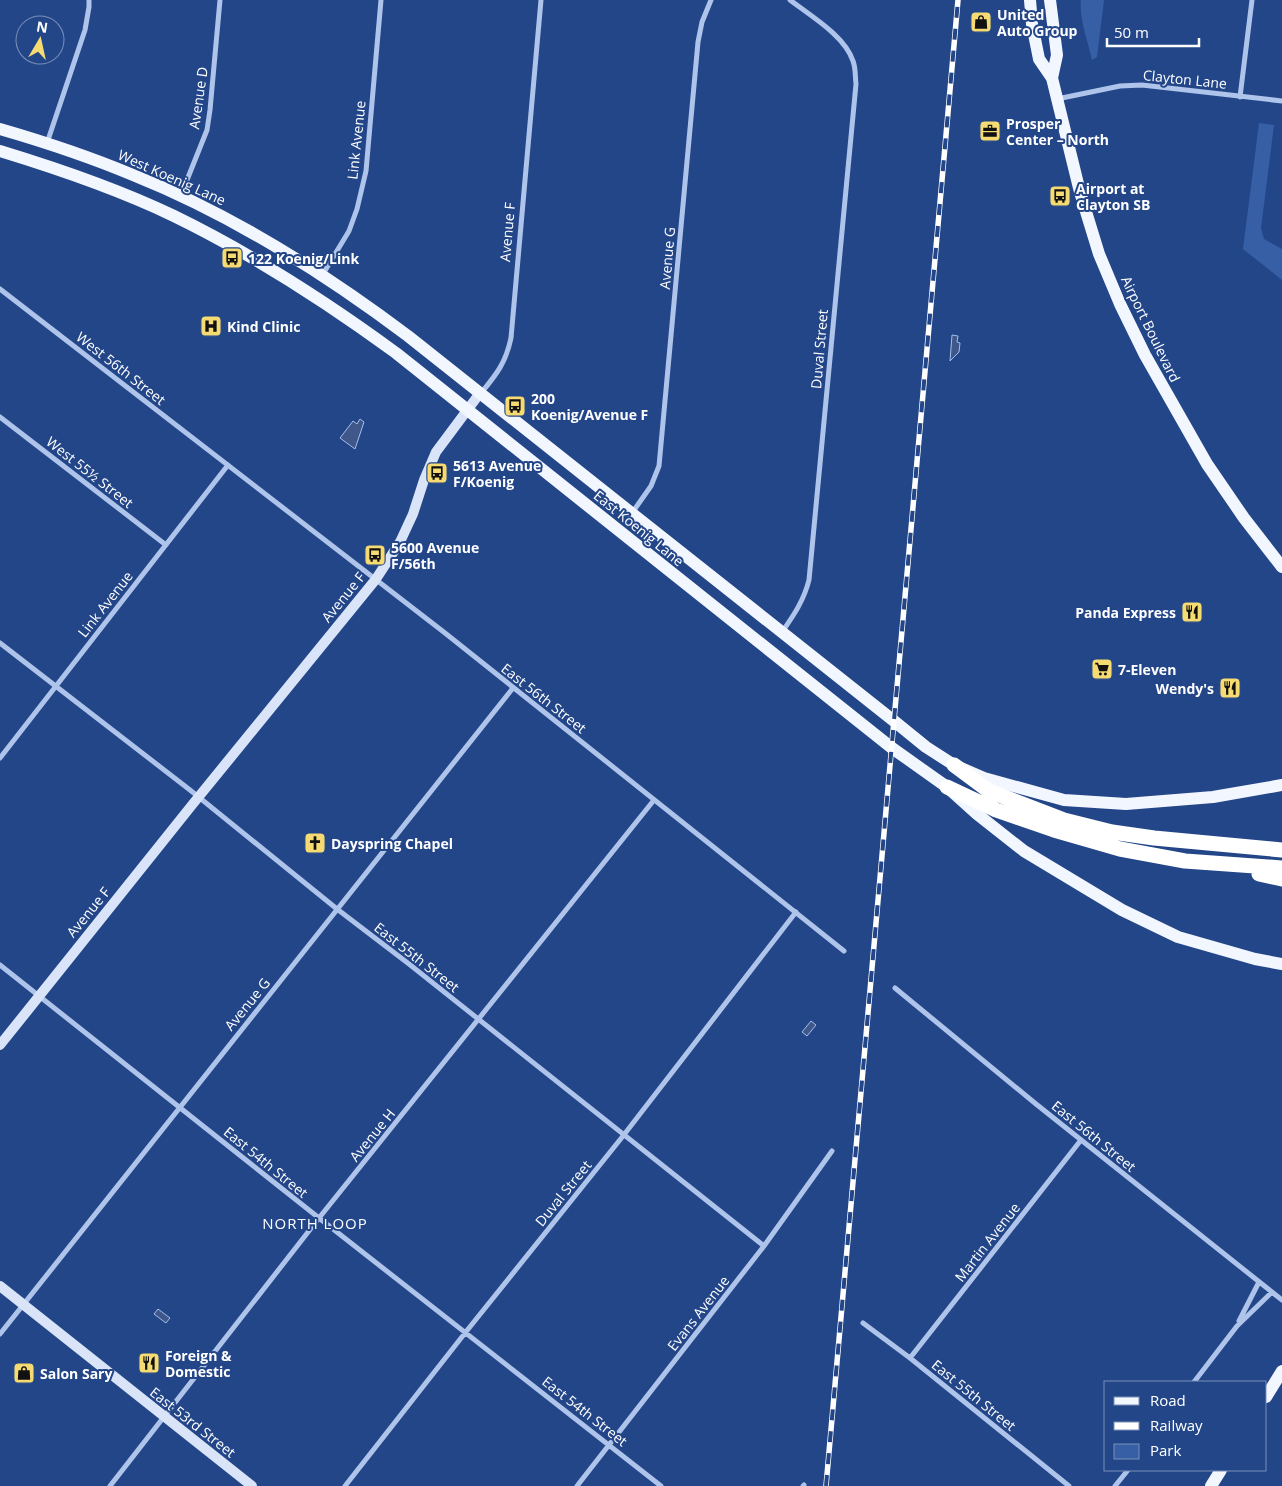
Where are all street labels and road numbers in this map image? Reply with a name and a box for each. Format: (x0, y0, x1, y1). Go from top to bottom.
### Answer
street label: Clayton Lane (1142, 65, 1228, 93)
street label: Avenue D (184, 66, 212, 130)
street label: Link Avenue (342, 100, 370, 180)
street label: West Koenig Lane (115, 145, 229, 209)
street label: Avenue F (495, 201, 519, 263)
street label: Avenue G (655, 226, 679, 290)
street label: Airport Boulevard (1117, 273, 1185, 385)
street label: Duval Street (806, 308, 832, 390)
street label: West 56th Street (72, 327, 170, 409)
street label: West 55½ Street (43, 432, 137, 512)
street label: East Koenig Lane (590, 486, 688, 570)
street label: Link Avenue (73, 567, 137, 641)
street label: Avenue F (317, 568, 369, 626)
street label: East 56th Street (497, 659, 591, 737)
street label: Avenue F (62, 883, 114, 941)
street label: East 55th Street (370, 918, 464, 996)
street label: Avenue G (220, 974, 274, 1034)
street label: East 56th Street (1048, 1096, 1140, 1176)
street label: Avenue H (345, 1105, 399, 1165)
street label: East 54th Street (220, 1122, 312, 1202)
street label: Duval Street (531, 1156, 595, 1230)
street label: Martin Avenue (950, 1198, 1024, 1286)
street label: Evans Avenue (663, 1272, 733, 1354)
street label: East 55th Street (928, 1355, 1020, 1435)
street label: East 54th Street (538, 1372, 632, 1450)
street label: East 53rd Street (146, 1383, 240, 1461)

